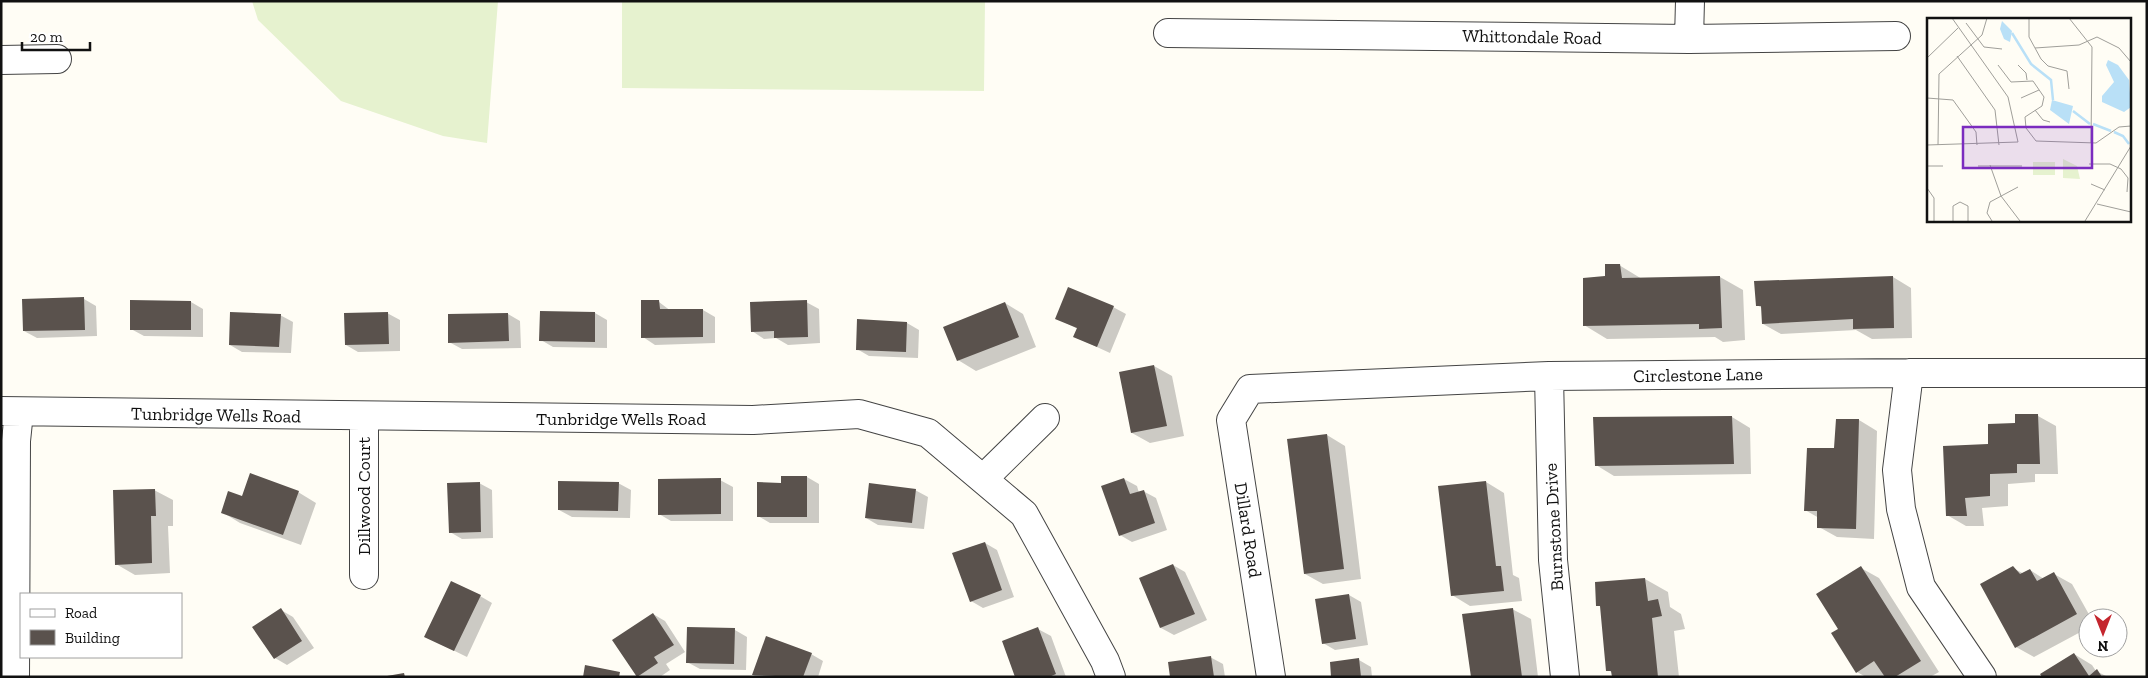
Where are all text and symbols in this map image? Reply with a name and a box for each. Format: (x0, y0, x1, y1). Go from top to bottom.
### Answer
inset map (1927, 18, 2130, 221)
scale bar (22, 20, 90, 52)
street label: Whittondale Road (1462, 25, 1602, 49)
text: 20 m (30, 28, 63, 46)
street label: Circlestone Lane (1633, 363, 1763, 387)
street label: Tunbridge Wells Road (131, 403, 301, 427)
street label: Tunbridge Wells Road (536, 408, 706, 430)
street label: Dillwood Court (353, 437, 375, 555)
street label: Burnstone Drive (1540, 463, 1568, 591)
street label: Dillard Road (1230, 481, 1266, 579)
legend (20, 593, 182, 658)
text: Road (65, 604, 98, 622)
north arrow (2078, 608, 2128, 658)
text: Building (65, 629, 120, 647)
text: N (2097, 637, 2108, 654)

